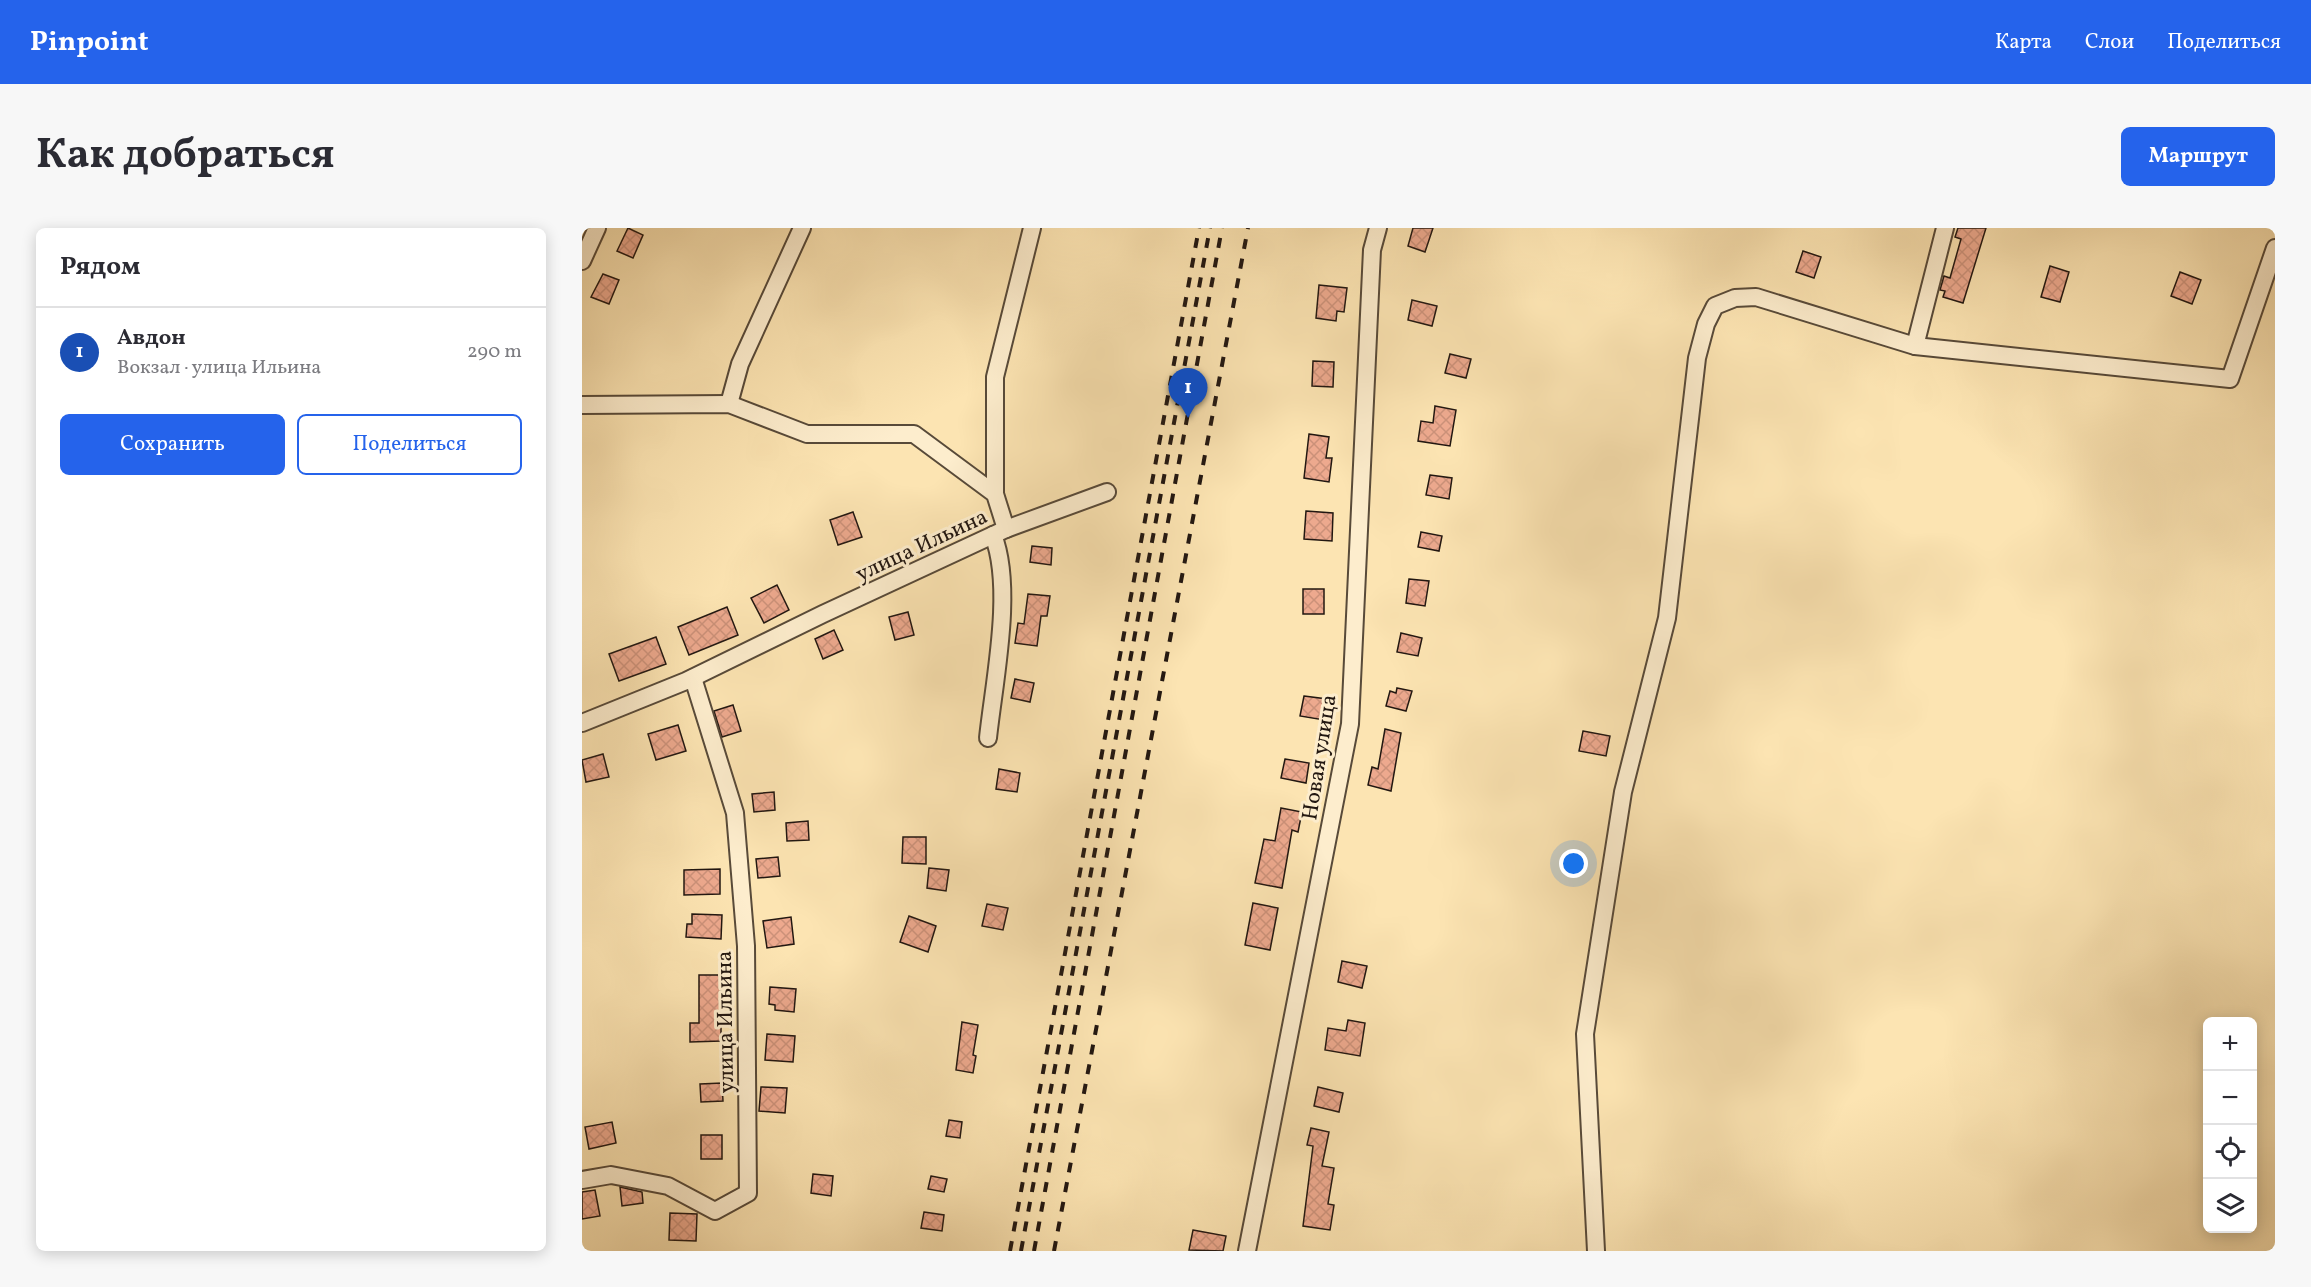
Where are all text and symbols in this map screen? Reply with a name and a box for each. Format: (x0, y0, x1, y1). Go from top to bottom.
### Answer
text: Pinpoint (30, 23, 148, 62)
text: Карта (1995, 28, 2052, 57)
text: Слои (2085, 28, 2134, 57)
text: Поделиться (2167, 28, 2281, 57)
text: Как добраться (36, 127, 335, 186)
button: Маршрут (2121, 127, 2275, 186)
text: Рядом (60, 249, 140, 285)
text: Авдон (117, 323, 185, 354)
text: 1 (75, 338, 84, 366)
text: 290 m (467, 338, 522, 366)
text: Вокзал · улица Ильина (117, 354, 321, 382)
pin: 1 (1168, 368, 1208, 418)
button: Сохранить (60, 414, 285, 475)
button: Поделиться (297, 414, 522, 475)
street label: улица Ильина (851, 502, 993, 590)
street label: Новая улица (1295, 692, 1346, 822)
your location (1559, 849, 1588, 878)
street label: улица Ильина (710, 950, 743, 1094)
map controls (2203, 1017, 2257, 1233)
button: + (2203, 1017, 2257, 1071)
button: − (2203, 1071, 2257, 1125)
button: locate (2203, 1125, 2257, 1179)
button: layers (2203, 1179, 2257, 1233)

